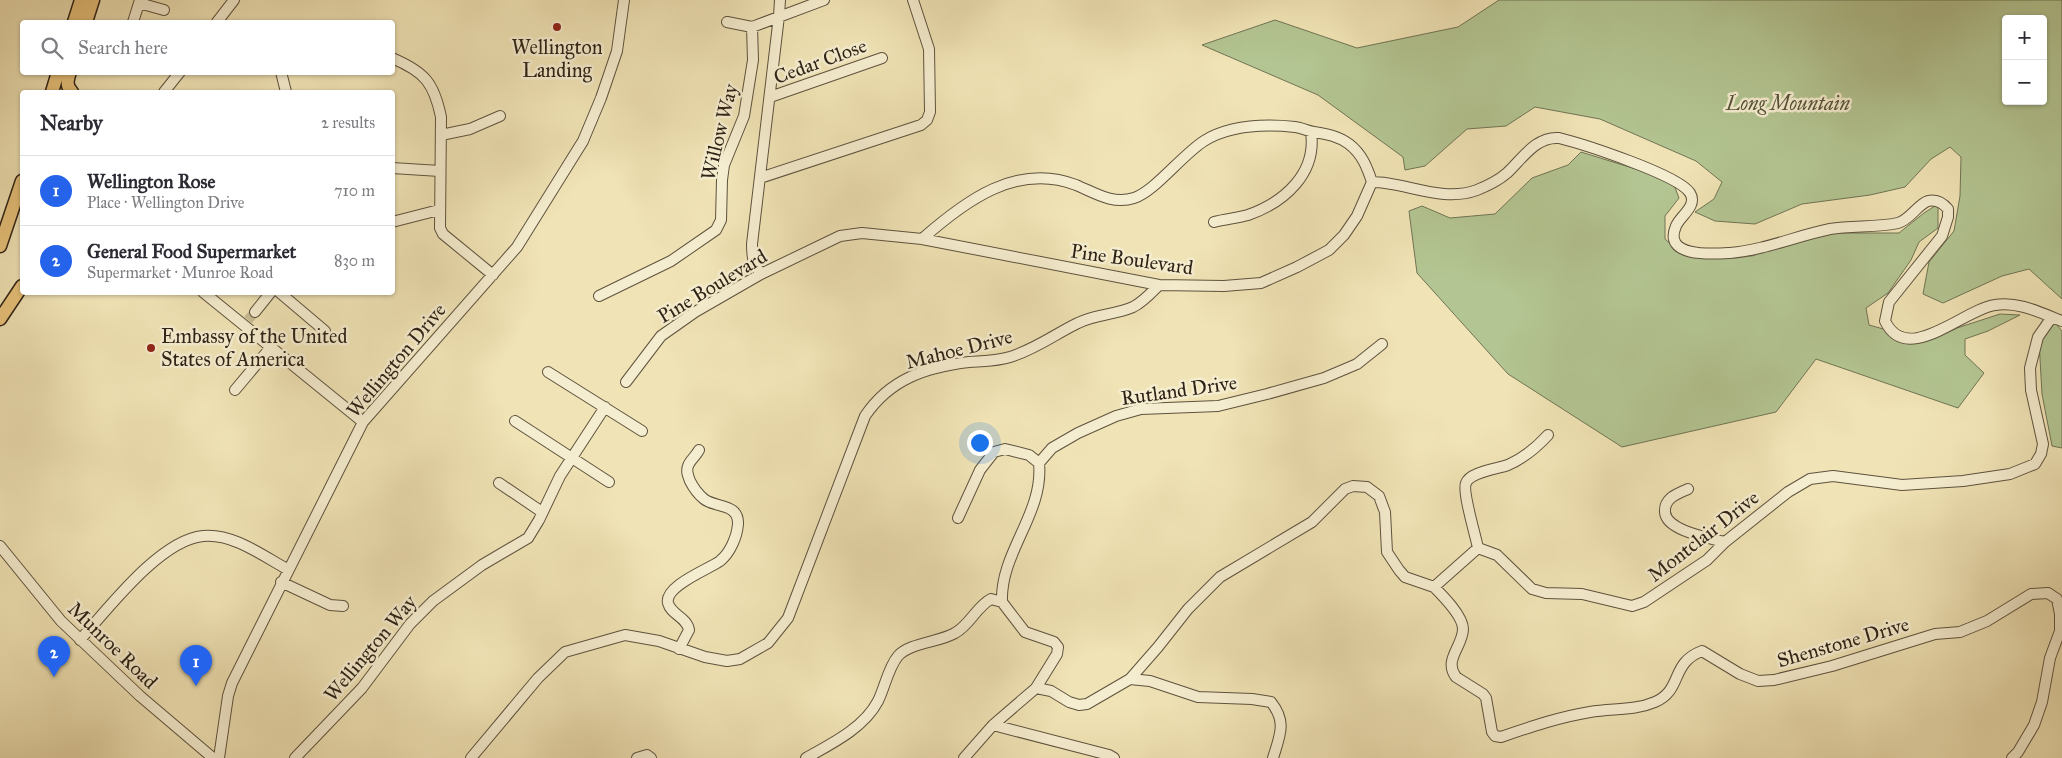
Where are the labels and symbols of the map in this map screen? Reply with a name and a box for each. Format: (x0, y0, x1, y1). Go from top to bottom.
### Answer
marker: Wellington Landing (551, 21, 563, 33)
street label: Cedar Close (770, 33, 870, 89)
place label: Wellington Landing (511, 35, 603, 83)
street label: Willow Way (695, 81, 743, 183)
park label: Long Mountain (1725, 91, 1851, 115)
street label: Pine Boulevard (1069, 239, 1195, 279)
street label: Pine Boulevard (653, 244, 771, 328)
street label: Wellington Drive (341, 298, 451, 423)
place label: Embassy of the United States of America (161, 324, 347, 371)
street label: Mahoe Drive (903, 324, 1015, 374)
marker: Embassy of the United States of America (145, 342, 157, 354)
street label: Rutland Drive (1119, 370, 1239, 410)
your location (967, 430, 993, 456)
street label: Montclair Drive (1643, 485, 1763, 587)
street label: Wellington Way (319, 590, 422, 707)
street label: Munroe Road (63, 597, 163, 693)
street label: Shenstone Drive (1774, 612, 1912, 672)
pin: 2 (38, 636, 70, 677)
pin: 1 (180, 645, 212, 686)

